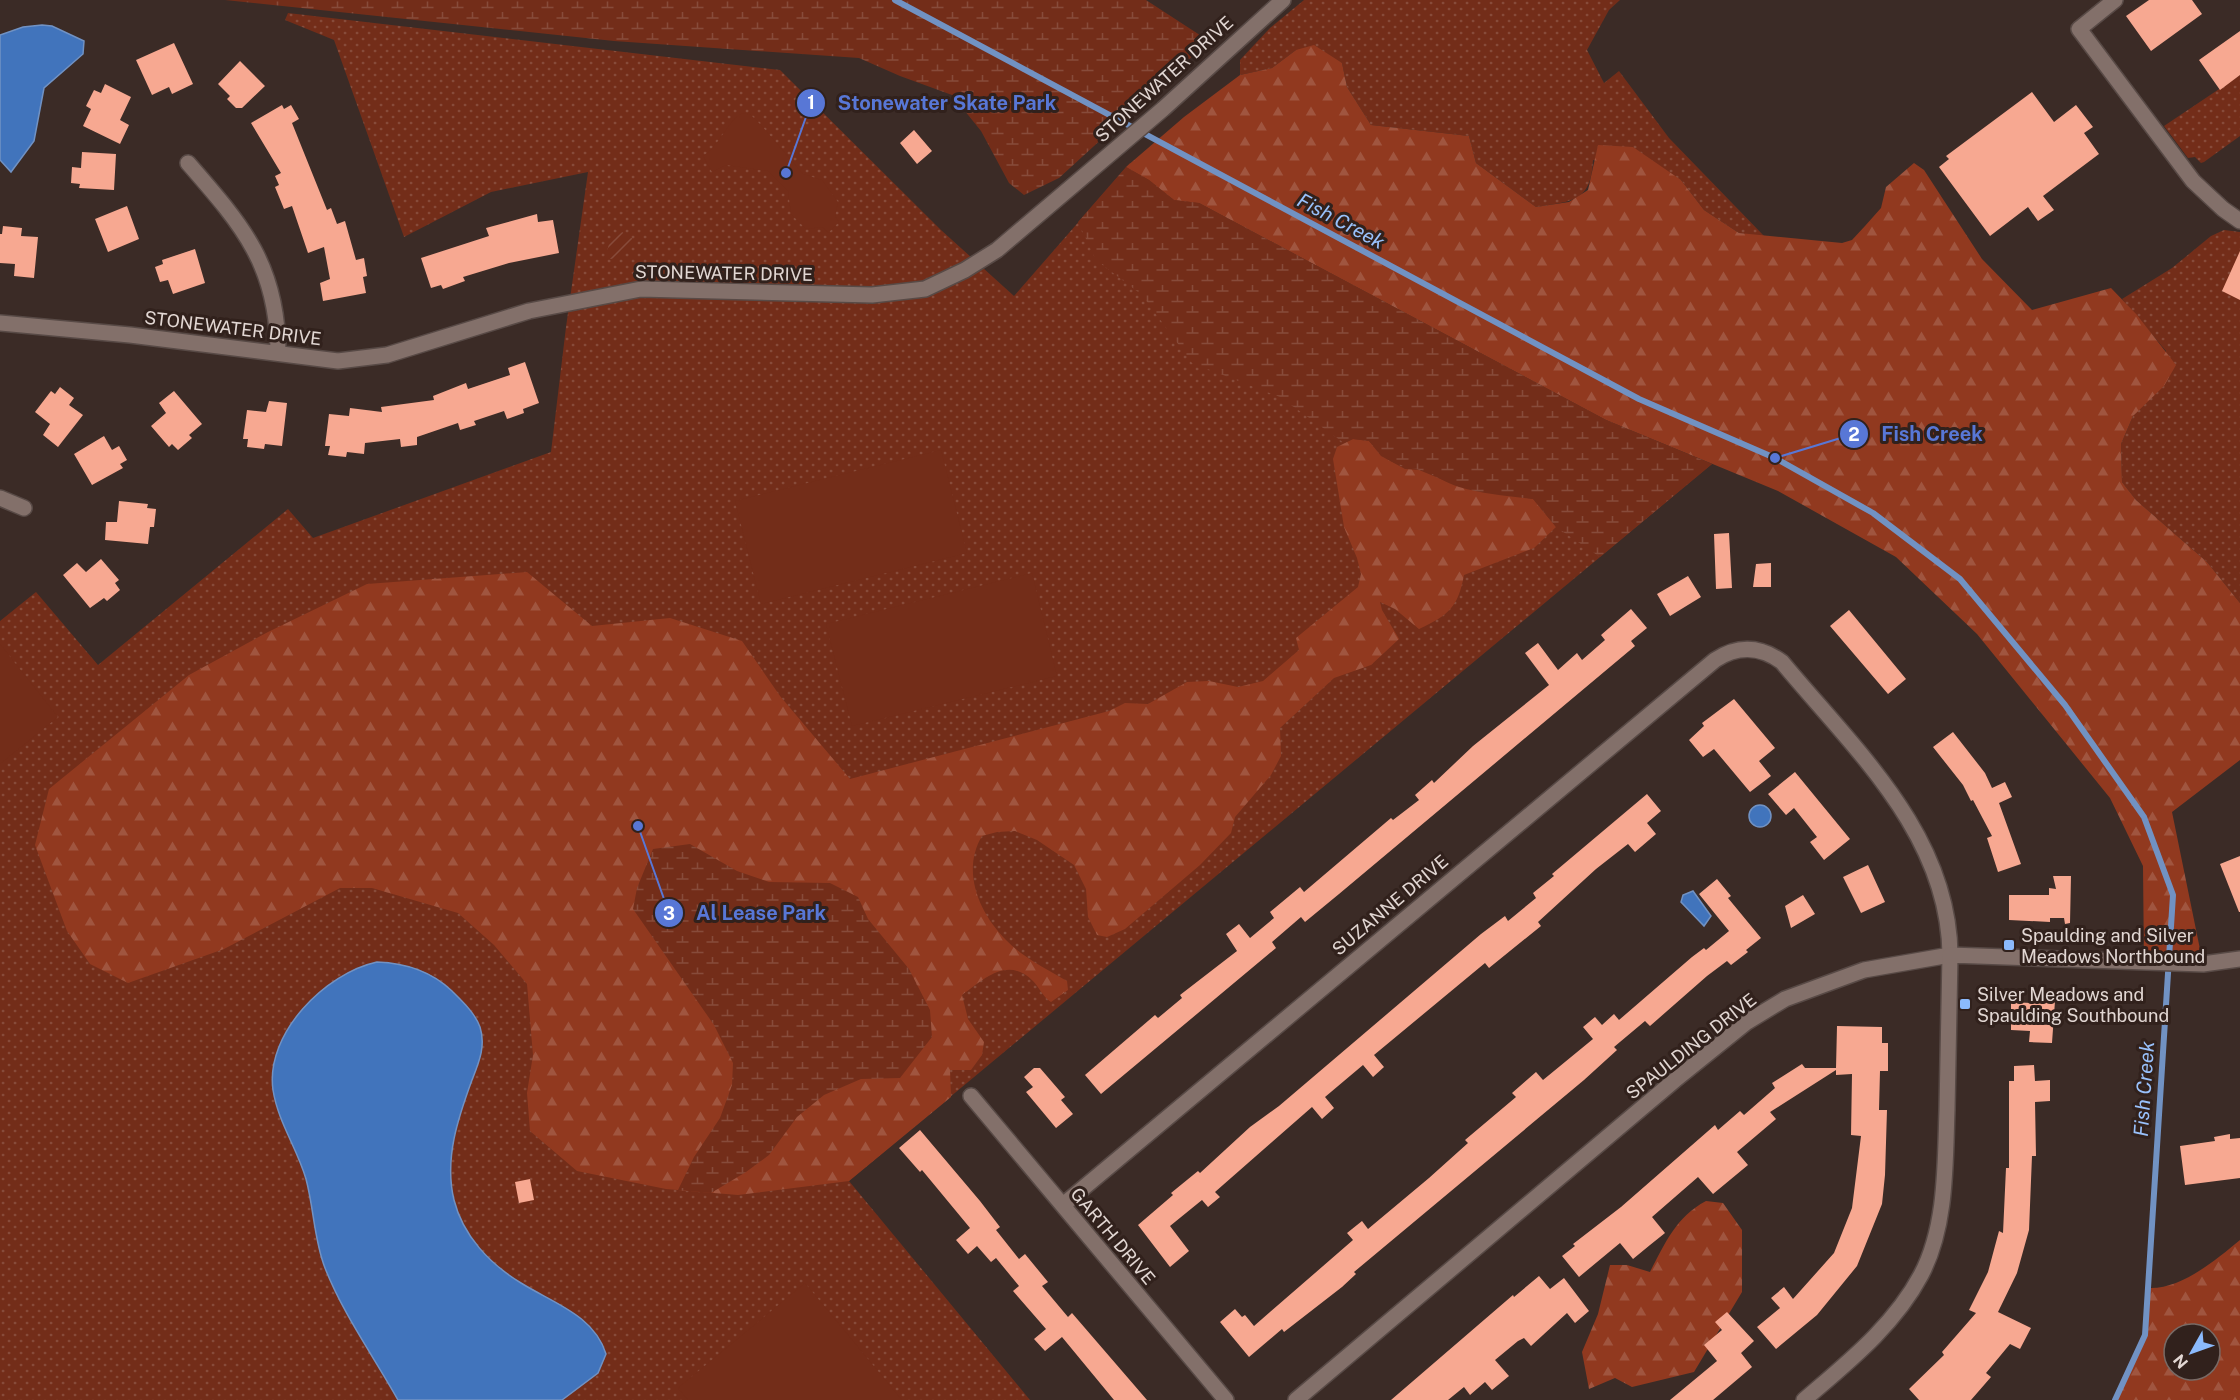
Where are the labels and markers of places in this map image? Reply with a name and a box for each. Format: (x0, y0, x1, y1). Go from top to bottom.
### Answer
callout: Stonewater Skate Park (796, 84, 1068, 122)
callout: Fish Creek (1839, 415, 1995, 453)
callout: Al Lease Park (654, 894, 839, 932)
place label: Spaulding and Silver Meadows Northbound (2021, 925, 2205, 967)
marker: Spaulding and Silver Meadows Northbound (2002, 938, 2016, 952)
place label: Silver Meadows and Spaulding Southbound (1977, 984, 2169, 1026)
marker: Silver Meadows and Spaulding Southbound (1958, 997, 1972, 1011)

